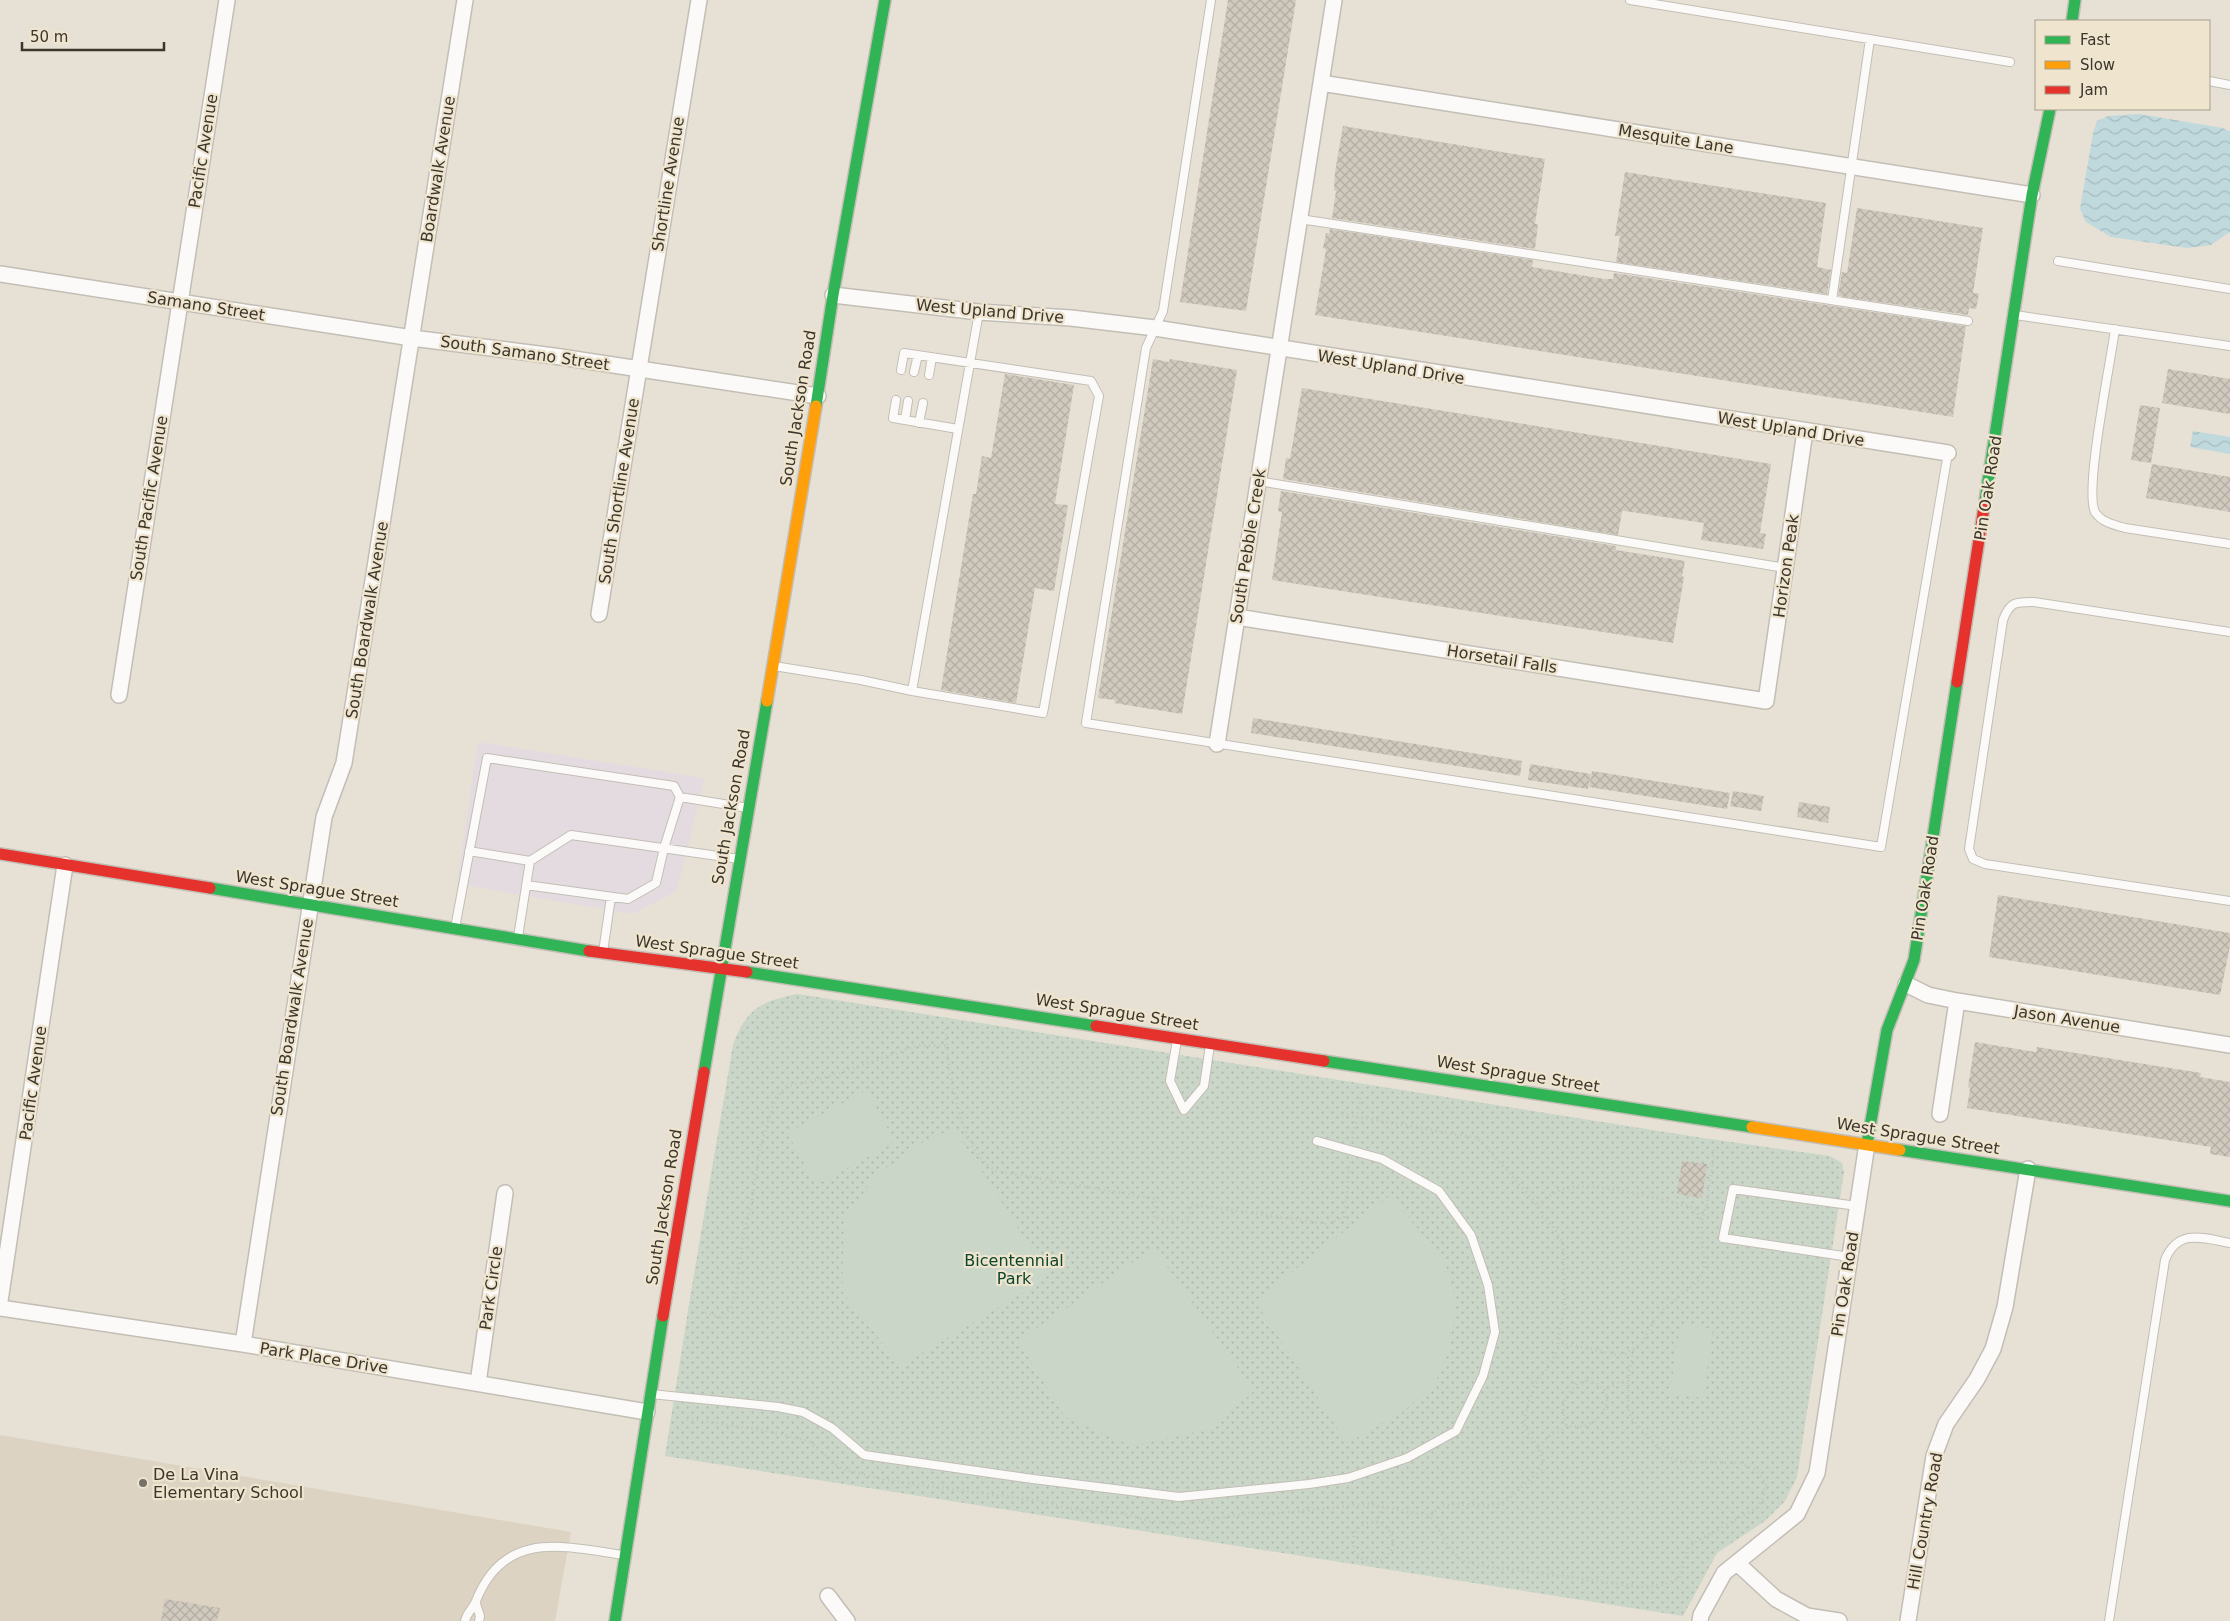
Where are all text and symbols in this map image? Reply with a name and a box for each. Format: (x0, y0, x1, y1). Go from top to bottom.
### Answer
scale bar (22, 20, 165, 52)
legend (2035, 20, 2210, 110)
text: 50 m (30, 28, 68, 46)
text: Fast (2080, 31, 2110, 49)
text: Slow (2080, 56, 2115, 74)
text: Jam (2079, 81, 2108, 99)
street label: Pacific Avenue (185, 93, 221, 209)
street label: Boardwalk Avenue (417, 94, 459, 244)
street label: Shortline Avenue (648, 115, 688, 253)
street label: Mesquite Lane (1617, 120, 1735, 158)
street label: Samano Street (146, 287, 266, 325)
street label: West Upland Drive (915, 295, 1065, 327)
street label: South Jackson Road (776, 329, 820, 487)
street label: South Samano Street (439, 332, 611, 374)
street label: West Upland Drive (1316, 346, 1466, 388)
street label: South Shortline Avenue (595, 397, 643, 585)
street label: West Upland Drive (1716, 408, 1866, 450)
street label: South Pacific Avenue (127, 414, 171, 582)
street label: Pin Oak Road (1970, 434, 2006, 542)
street label: South Pebble Creek (1226, 466, 1270, 625)
street label: Horizon Peak (1769, 512, 1803, 619)
street label: South Boardwalk Avenue (342, 520, 392, 720)
street label: Horsetail Falls (1445, 641, 1559, 677)
street label: South Jackson Road (708, 728, 754, 886)
street label: Pin Oak Road (1907, 834, 1943, 942)
street label: West Sprague Street (234, 867, 400, 911)
street label: South Boardwalk Avenue (267, 917, 317, 1117)
street label: West Sprague Street (634, 931, 800, 973)
street label: West Sprague Street (1034, 990, 1200, 1034)
street label: Jason Avenue (2012, 1001, 2121, 1037)
street label: Pacific Avenue (16, 1025, 50, 1141)
street label: West Sprague Street (1435, 1052, 1601, 1096)
street label: West Sprague Street (1835, 1114, 2001, 1158)
street label: South Jackson Road (642, 1128, 686, 1286)
street label: Pin Oak Road (1827, 1230, 1863, 1338)
street label: Park Circle (476, 1245, 506, 1331)
park label: Bicentennial Park (964, 1251, 1064, 1288)
street label: Park Place Drive (258, 1338, 390, 1378)
street label: Hill Country Road (1904, 1451, 1946, 1591)
place label: De La Vina Elementary School (153, 1465, 303, 1502)
marker: De La Vina Elementary School (137, 1477, 149, 1489)

